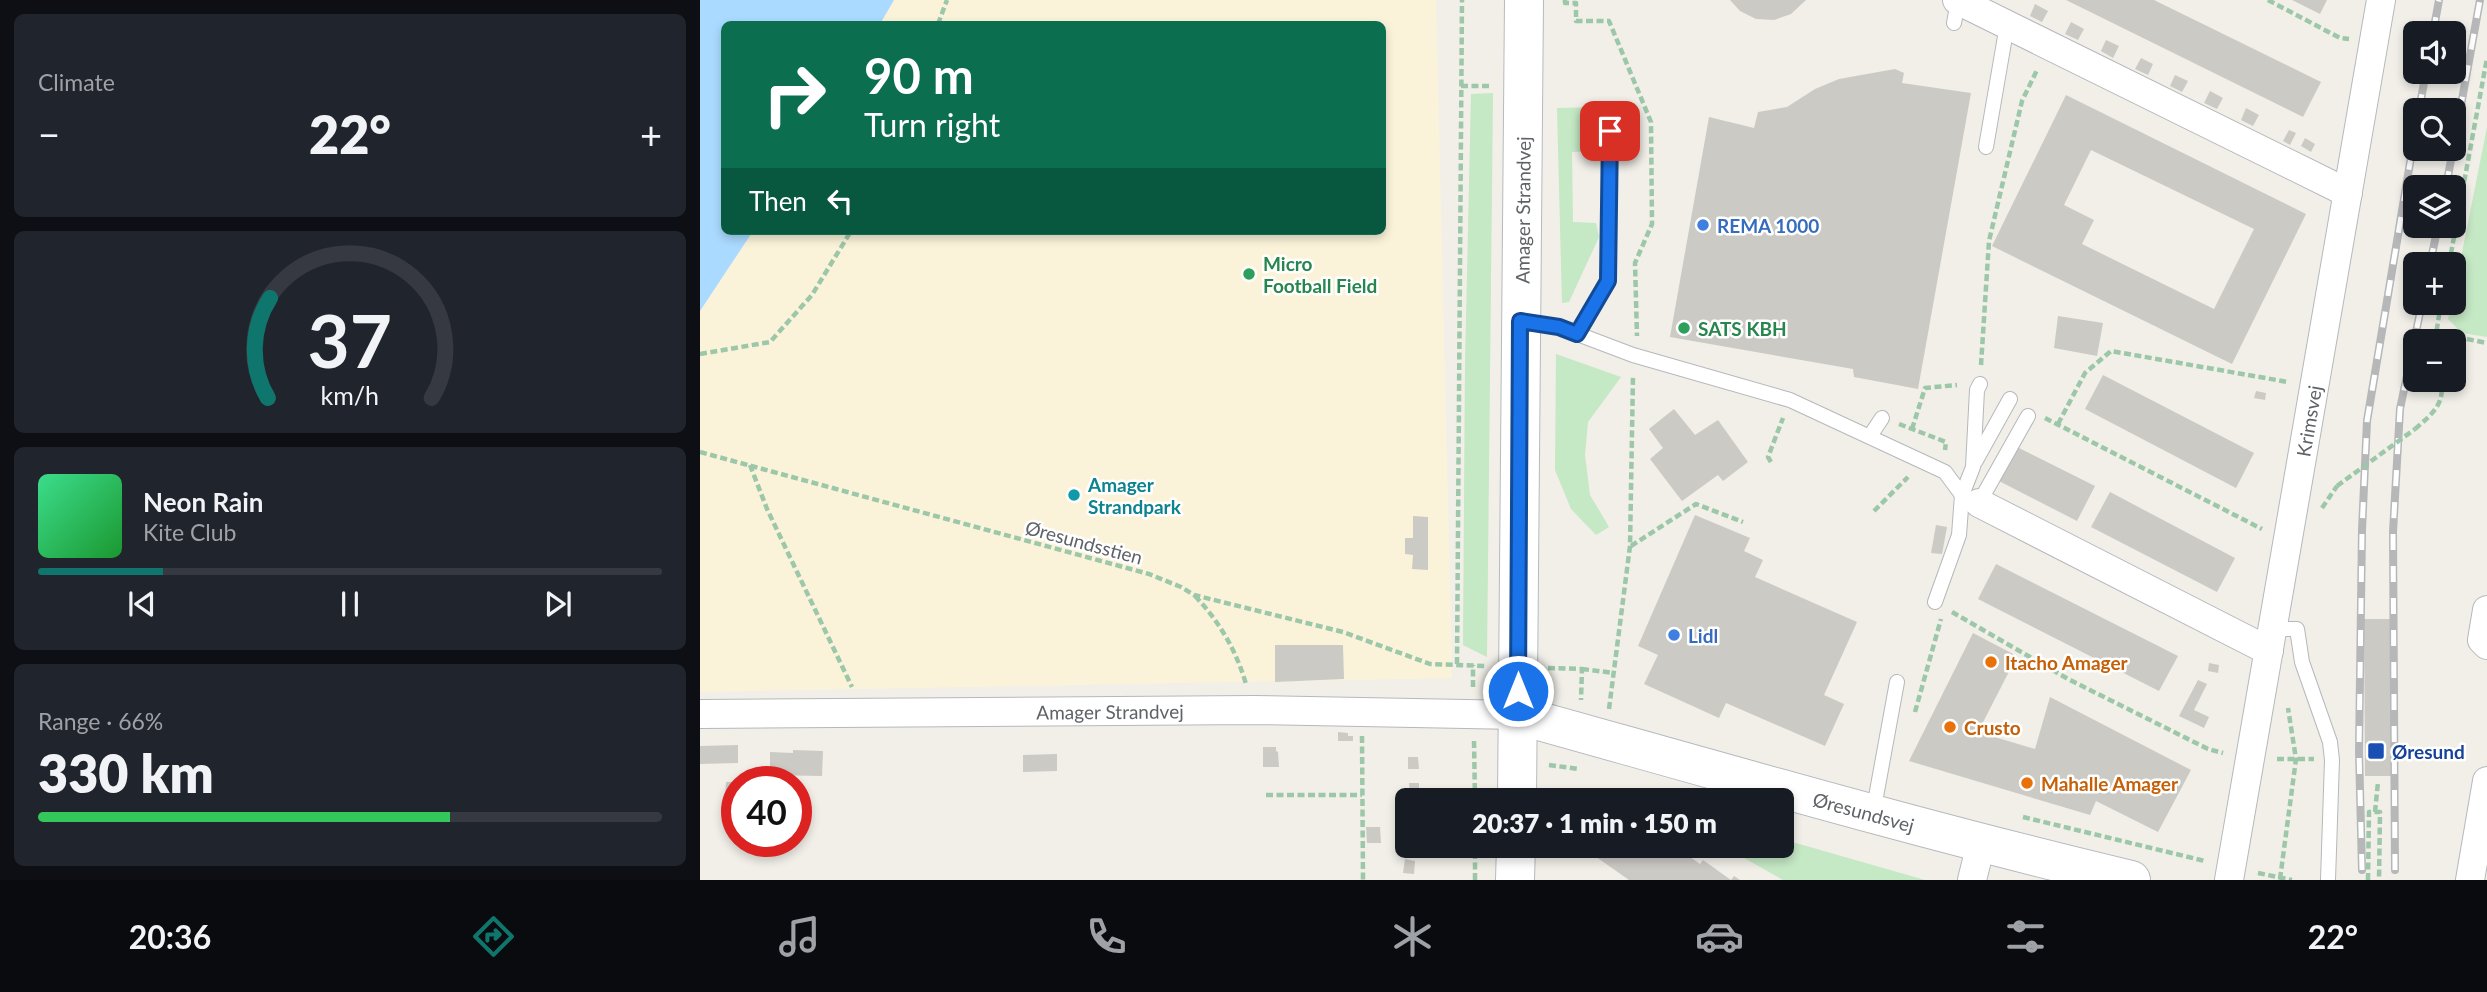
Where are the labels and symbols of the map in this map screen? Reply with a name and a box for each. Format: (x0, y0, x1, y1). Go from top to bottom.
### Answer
pin (1580, 101, 1640, 161)
street label: Amager Strandvej (1510, 136, 1534, 284)
place label: REMA 1000 (1717, 214, 1819, 237)
marker: REMA 1000 (1695, 217, 1711, 233)
place label: Micro Football Field (1263, 252, 1377, 297)
marker: Micro Football Field (1241, 266, 1257, 282)
place label: SATS KBH (1698, 317, 1787, 340)
marker: SATS KBH (1676, 320, 1692, 336)
street label: Krimsvej (2291, 383, 2326, 458)
place label: Amager Strandpark (1087, 473, 1182, 518)
marker: Amager Strandpark (1066, 487, 1082, 503)
street label: Øresundsstien (1023, 515, 1145, 569)
place label: Lidl (1688, 624, 1718, 647)
marker: Lidl (1666, 627, 1682, 643)
place label: Itacho Amager (2005, 651, 2129, 674)
position arrow (1481, 654, 1555, 728)
marker: Itacho Amager (1983, 654, 1999, 670)
street label: Amager Strandvej (1036, 699, 1184, 723)
place label: Crusto (1964, 716, 2021, 739)
marker: Crusto (1942, 719, 1958, 735)
place label: Øresund (2392, 740, 2465, 763)
marker: Øresund (2366, 741, 2386, 761)
speed limit sign: 40 (721, 766, 812, 857)
place label: Mahalle Amager (2041, 772, 2179, 795)
marker: Mahalle Amager (2019, 775, 2035, 791)
street label: Øresundsvej (1811, 787, 1917, 836)

